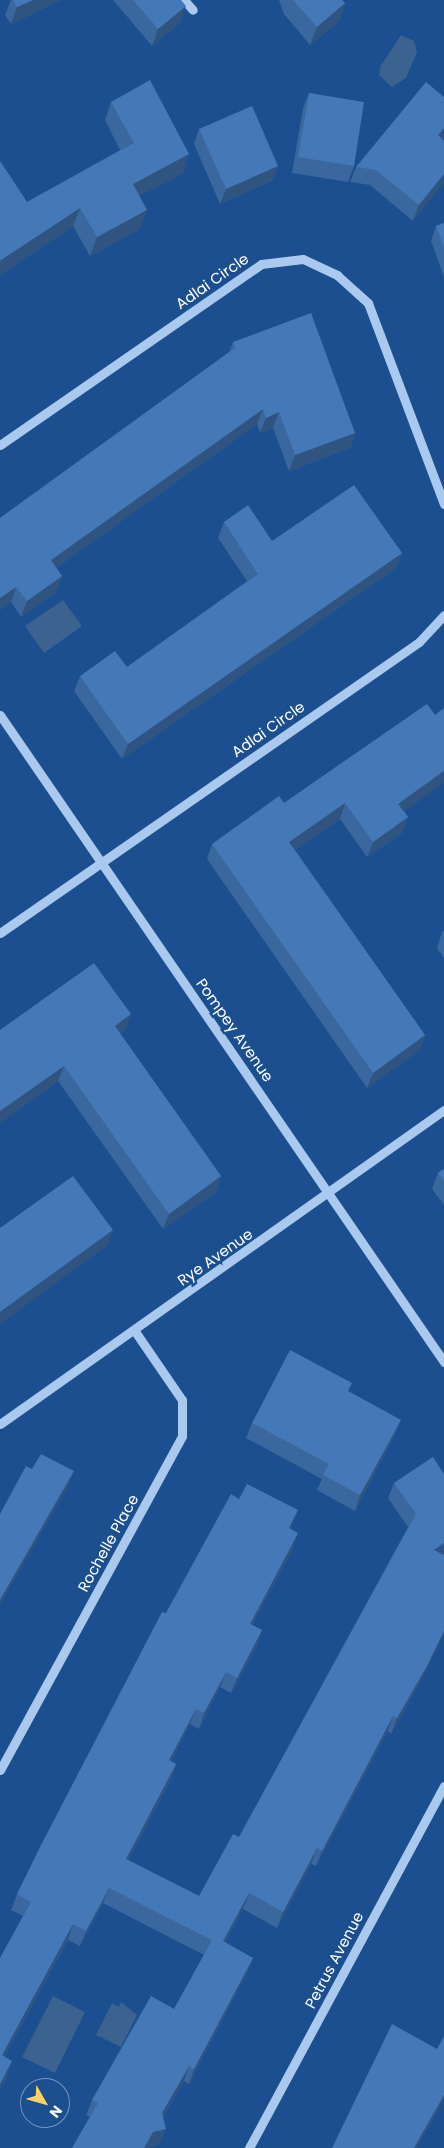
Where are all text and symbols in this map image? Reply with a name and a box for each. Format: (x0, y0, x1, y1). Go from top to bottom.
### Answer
street label: Adlai Circle (172, 249, 252, 313)
street label: Adlai Circle (228, 697, 308, 761)
street label: Pompey Avenue (193, 975, 277, 1085)
street label: Rye Avenue (174, 1225, 256, 1289)
street label: Rochelle Place (74, 1491, 142, 1595)
street label: Petrus Avenue (301, 1909, 367, 2011)
north arrow (20, 2078, 70, 2128)
text: N (45, 2101, 67, 2122)

